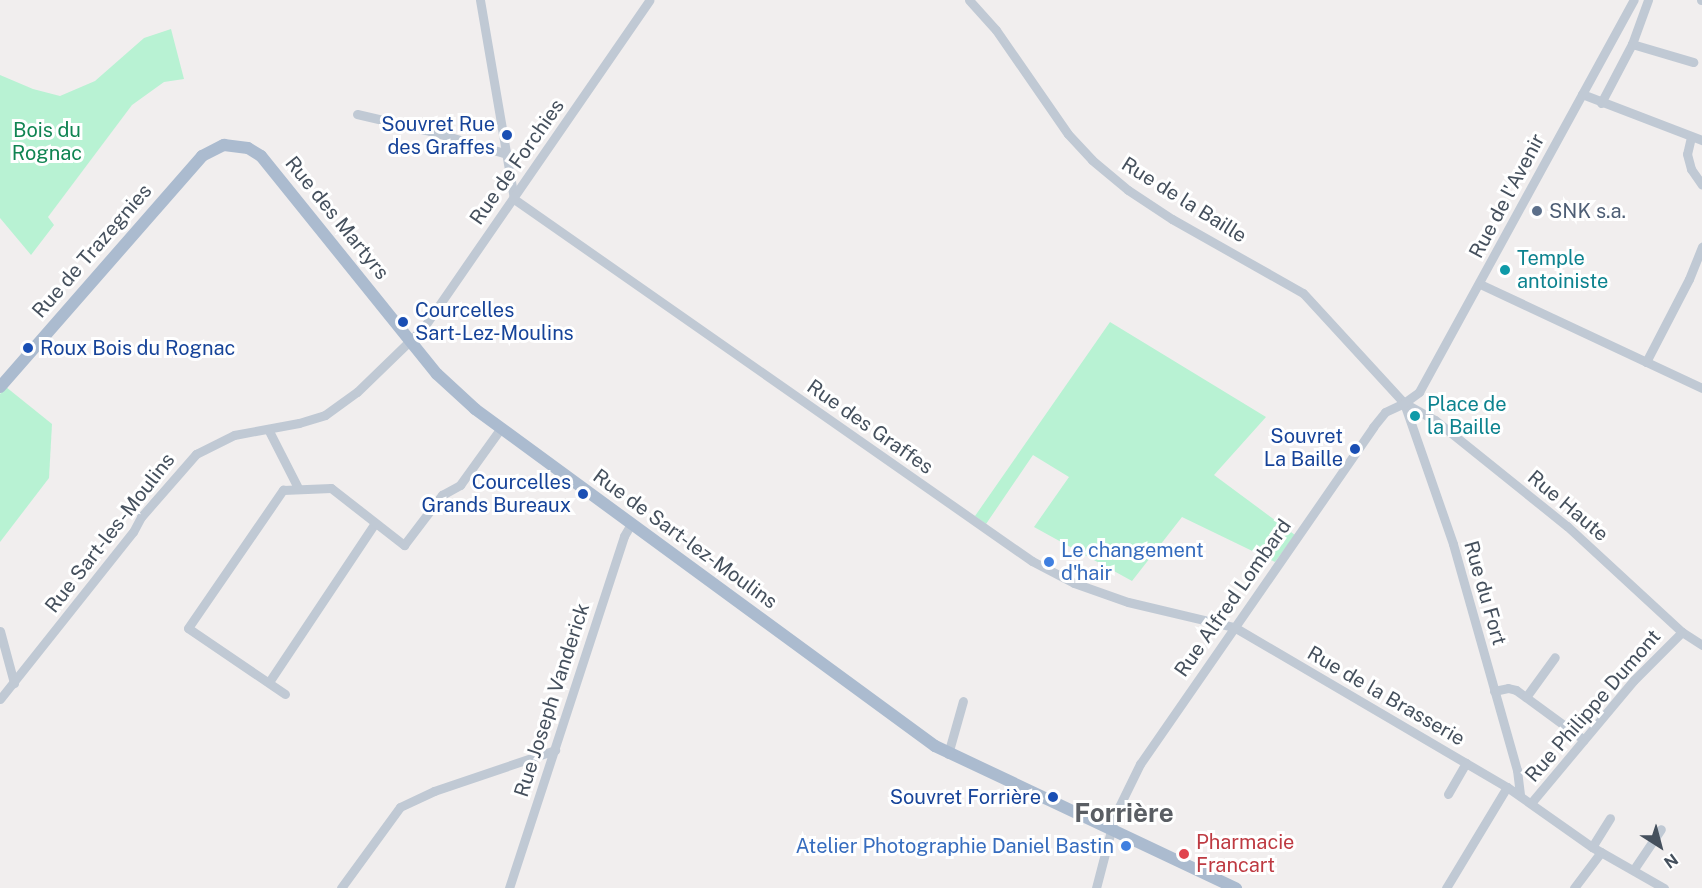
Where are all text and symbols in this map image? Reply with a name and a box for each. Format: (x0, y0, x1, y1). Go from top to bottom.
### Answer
street label: Rue de Forchies (465, 94, 569, 230)
place label: Souvret Rue des Graffes (381, 112, 495, 159)
park label: Bois du Rognac (12, 118, 82, 165)
marker: Souvret Rue des Graffes (500, 128, 514, 142)
street label: Rue de l'Avenir (1464, 129, 1550, 263)
street label: Rue des Martyrs (280, 151, 394, 285)
street label: Rue de la Baille (1117, 152, 1251, 248)
street label: Rue de Trazegnies (27, 179, 157, 323)
place label: SNK s.a. (1549, 199, 1626, 223)
marker: SNK s.a. (1530, 204, 1544, 218)
place label: Temple antoiniste (1517, 246, 1608, 293)
marker: Temple antoiniste (1498, 263, 1512, 277)
place label: Courcelles Sart-Lez-Moulins (415, 298, 574, 345)
marker: Courcelles Sart-Lez-Moulins (396, 315, 410, 329)
place label: Roux Bois du Rognac (40, 336, 236, 360)
marker: Roux Bois du Rognac (21, 341, 35, 355)
street label: Rue des Graffes (802, 374, 938, 480)
place label: Place de la Baille (1427, 392, 1507, 439)
marker: Place de la Baille (1408, 409, 1422, 423)
place label: Souvret La Baille (1264, 425, 1343, 472)
marker: Souvret La Baille (1348, 442, 1362, 456)
street label: Rue Sart-les-Moulins (40, 448, 180, 618)
street label: Rue de Sart-lez-Moulins (588, 464, 782, 614)
street label: Rue Haute (1523, 465, 1613, 547)
place label: Courcelles Grands Bureaux (421, 470, 571, 517)
marker: Courcelles Grands Bureaux (576, 487, 590, 501)
street label: Rue Alfred Lombard (1170, 515, 1296, 681)
place label: Le changement d'hair (1061, 538, 1204, 585)
street label: Rue du Fort (1459, 538, 1511, 648)
marker: Le changement d'hair (1042, 555, 1056, 569)
street label: Rue Joseph Vanderick (509, 600, 595, 800)
street label: Rue Philippe Dumont (1520, 625, 1666, 787)
street label: Rue de la Brasserie (1303, 641, 1469, 751)
place label: Souvret Forrière (890, 785, 1041, 809)
marker: Souvret Forrière (1046, 790, 1060, 804)
district label: Forrière (1074, 797, 1174, 829)
north arrow (1630, 816, 1690, 876)
place label: Pharmacie Francart (1196, 831, 1294, 878)
place label: Atelier Photographie Daniel Bastin (795, 834, 1114, 858)
marker: Atelier Photographie Daniel Bastin (1119, 839, 1133, 853)
marker: Pharmacie Francart (1177, 847, 1191, 861)
text: N (1660, 850, 1682, 872)

